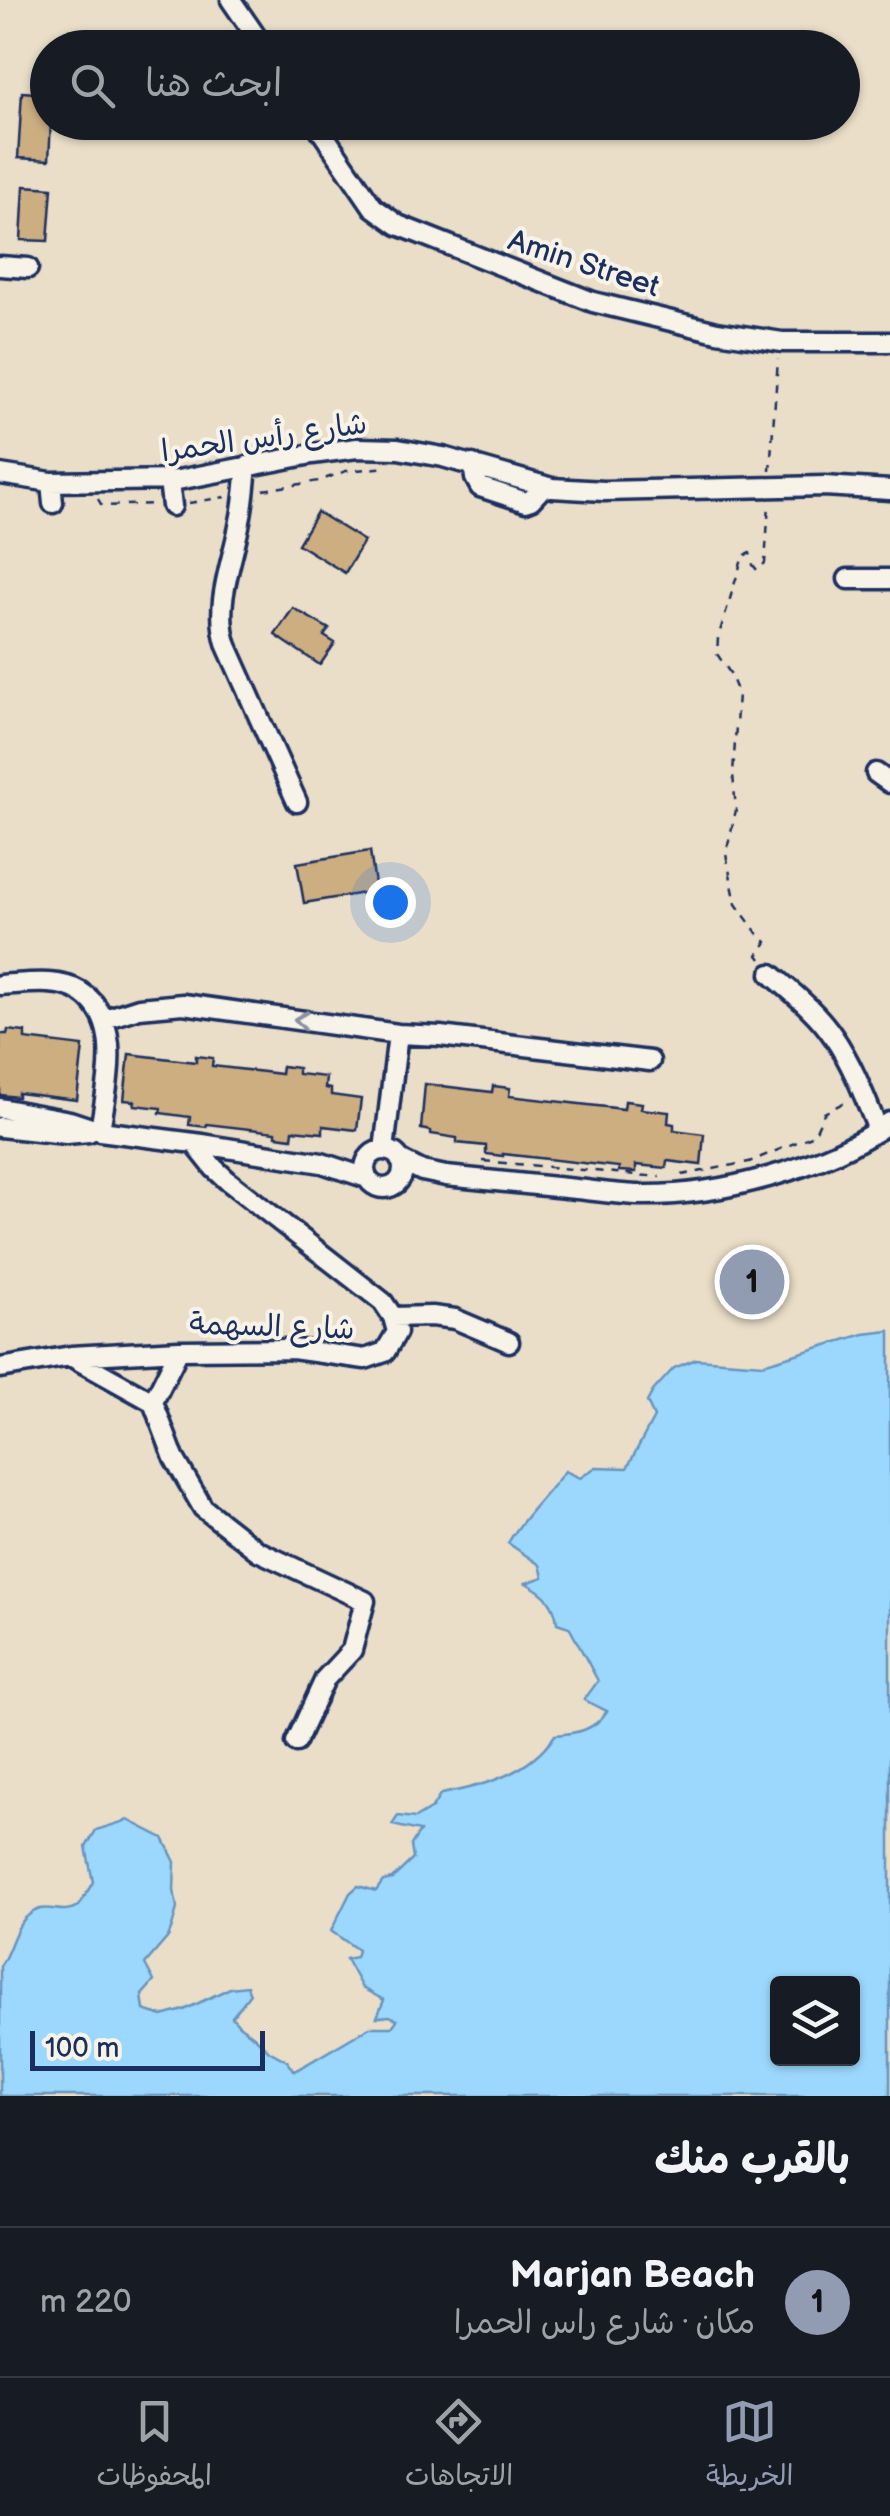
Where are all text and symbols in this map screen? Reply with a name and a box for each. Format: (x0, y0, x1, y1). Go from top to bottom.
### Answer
search box (30, 30, 860, 140)
icon: search (65, 58, 120, 113)
text: ابحث هنا (145, 62, 282, 107)
street label: Amin Street (503, 223, 664, 305)
street label: شارع رأس الحمرا (159, 406, 370, 472)
your location (365, 877, 416, 928)
one-way arrow (293, 1011, 309, 1032)
pin: 1 (720, 1244, 784, 1320)
street label: شارع السهمة (189, 1306, 355, 1350)
map controls (770, 1976, 860, 2066)
button: layers (770, 1976, 860, 2066)
scale bar (30, 2026, 265, 2070)
text: 100 m (45, 2032, 119, 2065)
text: بالقرب منك (654, 2135, 850, 2186)
text: Marjan Beach (510, 2253, 755, 2298)
text: 220 m (40, 2283, 132, 2322)
text: 1 (811, 2283, 824, 2322)
text: مكان · شارع راس الحمرا (454, 2304, 755, 2343)
tab: المحفوظات (97, 2394, 212, 2500)
tab: الاتجاهات (405, 2394, 513, 2500)
tab: الخريطة (706, 2394, 793, 2500)

